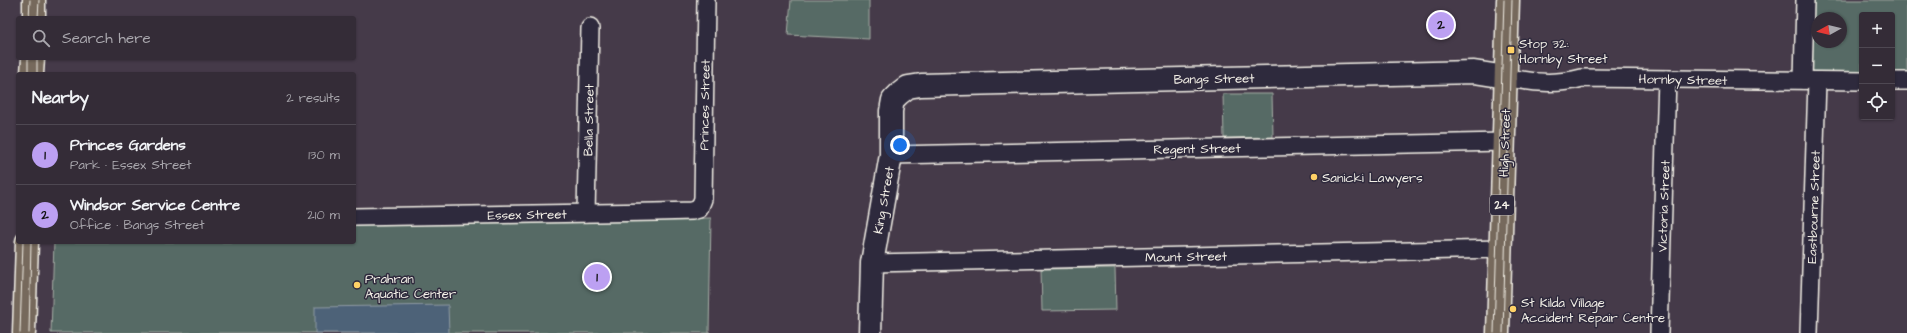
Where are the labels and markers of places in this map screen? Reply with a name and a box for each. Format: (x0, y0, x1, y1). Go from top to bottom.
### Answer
pin: 2 (1428, 10, 1454, 40)
place label: Stop 32: Hornby Street (1519, 35, 1608, 69)
marker: Stop 32: Hornby Street (1506, 45, 1516, 55)
place label: Sanicki Lawyers (1322, 169, 1423, 188)
marker: Sanicki Lawyers (1309, 172, 1319, 182)
pin: 1 (584, 262, 610, 292)
place label: Prahran Aquatic Center (365, 270, 456, 303)
marker: Prahran Aquatic Center (352, 280, 362, 290)
place label: St Kilda Village Accident Repair Centre (1521, 294, 1665, 327)
marker: St Kilda Village Accident Repair Centre (1508, 304, 1518, 314)

